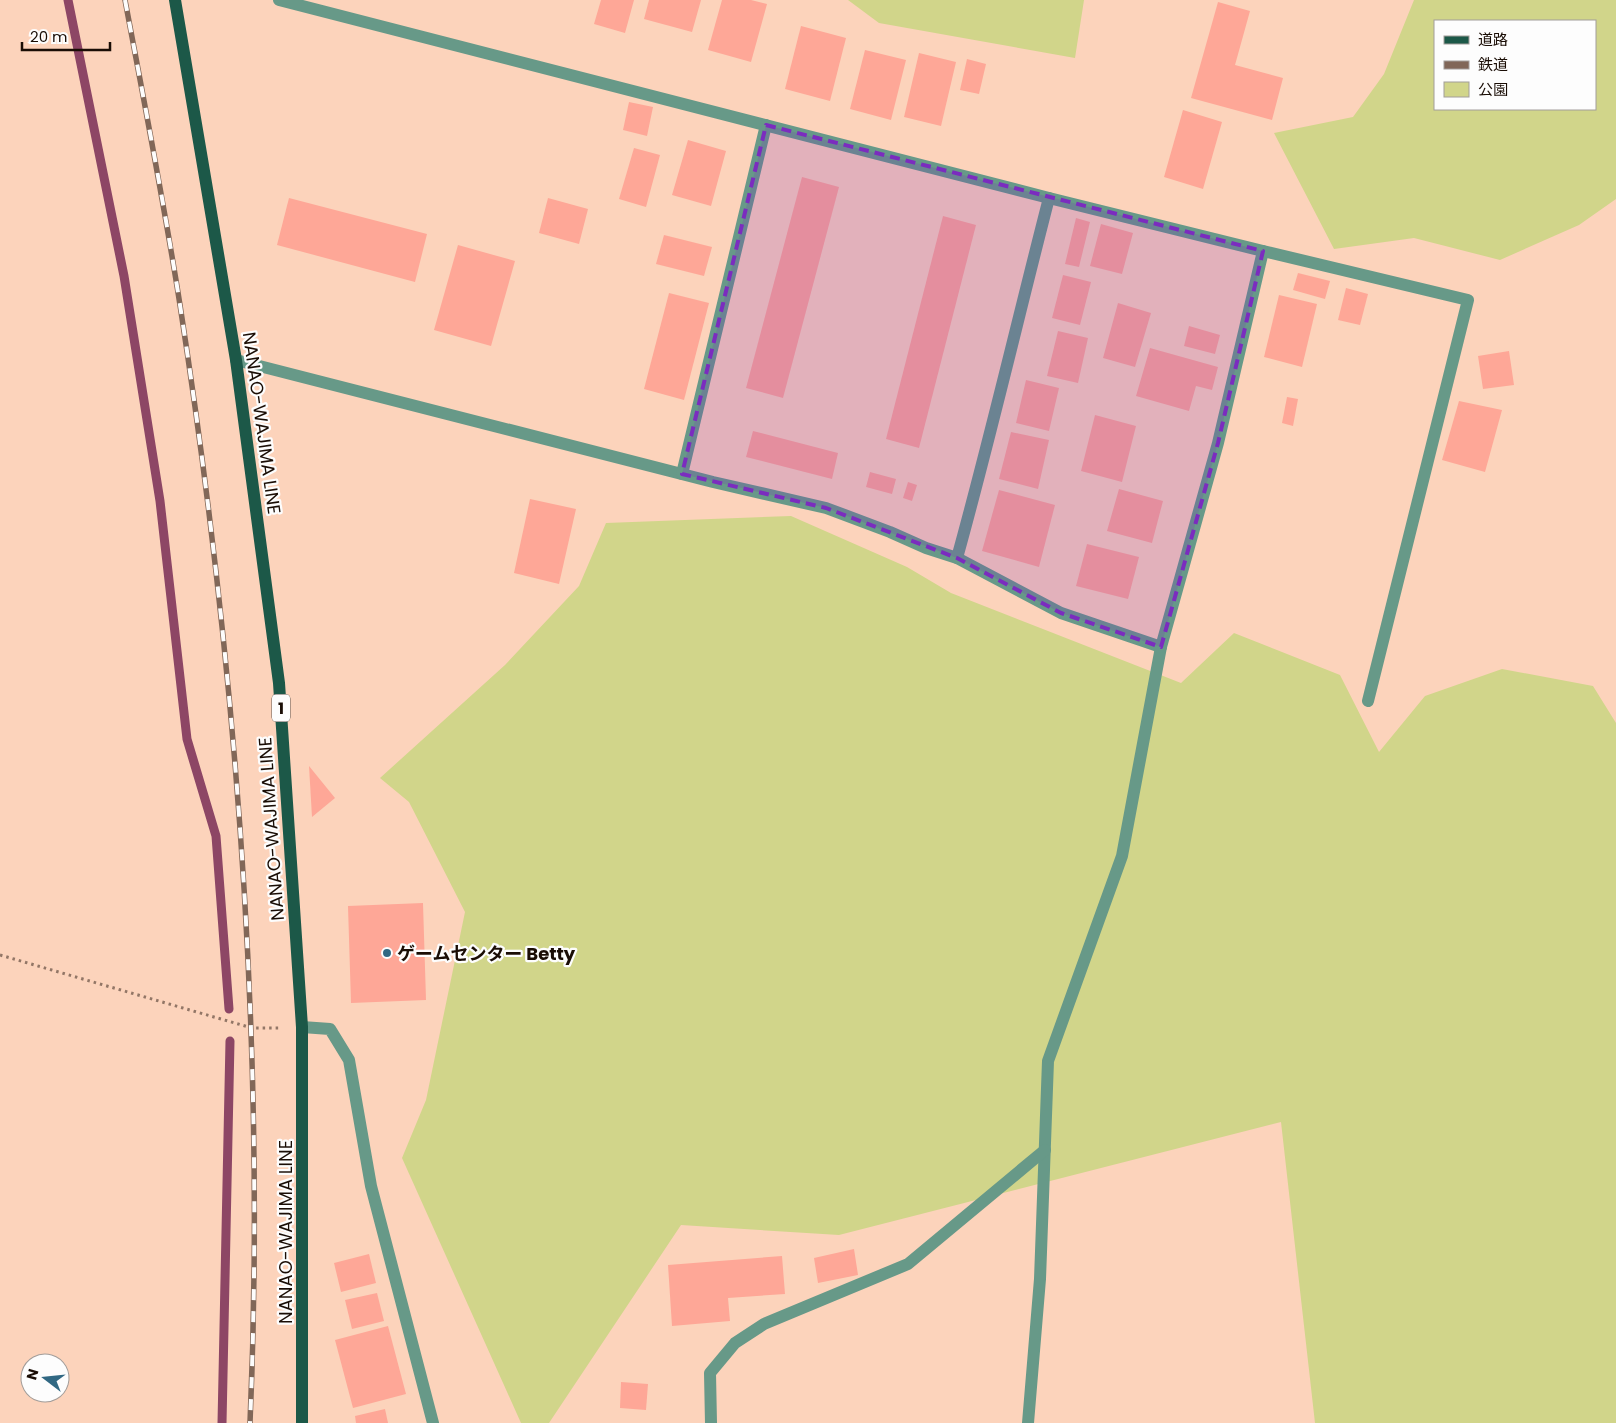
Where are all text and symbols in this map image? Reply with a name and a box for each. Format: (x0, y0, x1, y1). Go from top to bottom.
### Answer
scale bar (22, 20, 110, 52)
legend (1434, 20, 1596, 110)
text: 20 m (30, 26, 68, 47)
text: 道路 (1478, 29, 1508, 50)
text: 鉄道 (1478, 54, 1508, 75)
text: 公園 (1478, 79, 1508, 100)
street label: NANAO-WAJIMA LINE (237, 330, 287, 516)
road number: 1 (272, 694, 290, 721)
street label: NANAO-WAJIMA LINE (252, 736, 290, 922)
place label: ゲームセンター Betty (397, 941, 576, 966)
marker: ゲームセンター Betty (381, 947, 393, 959)
street label: NANAO-WAJIMA LINE (273, 1140, 298, 1324)
north arrow (20, 1353, 70, 1403)
text: N (21, 1367, 44, 1382)

